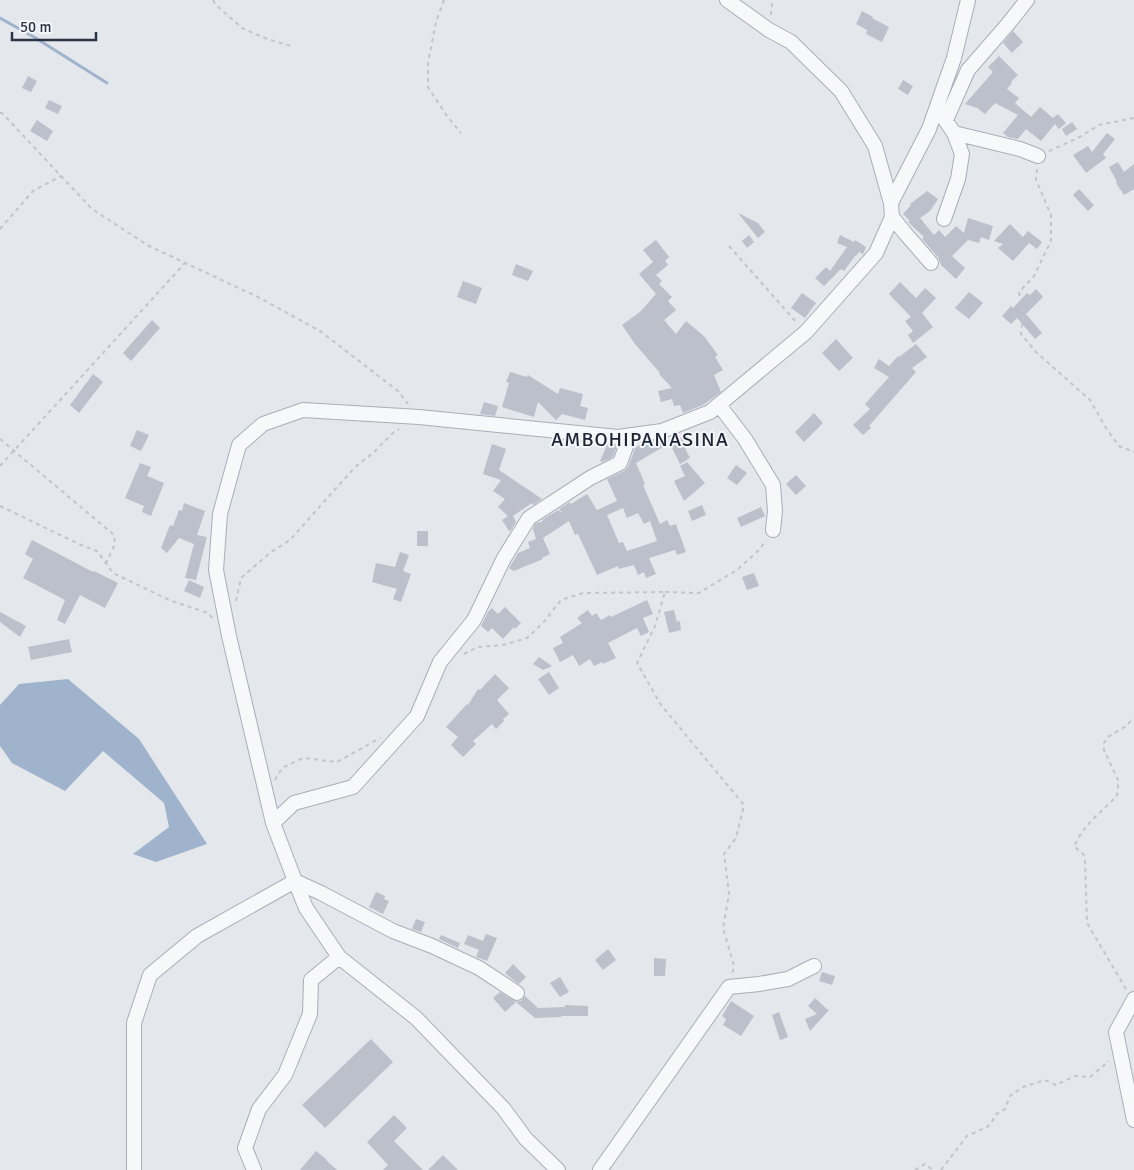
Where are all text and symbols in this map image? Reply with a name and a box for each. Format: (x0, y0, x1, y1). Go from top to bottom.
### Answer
scale bar (12, 10, 96, 42)
text: 50 m (20, 18, 51, 36)
district label: AMBOHIPANASINA (551, 427, 729, 452)

